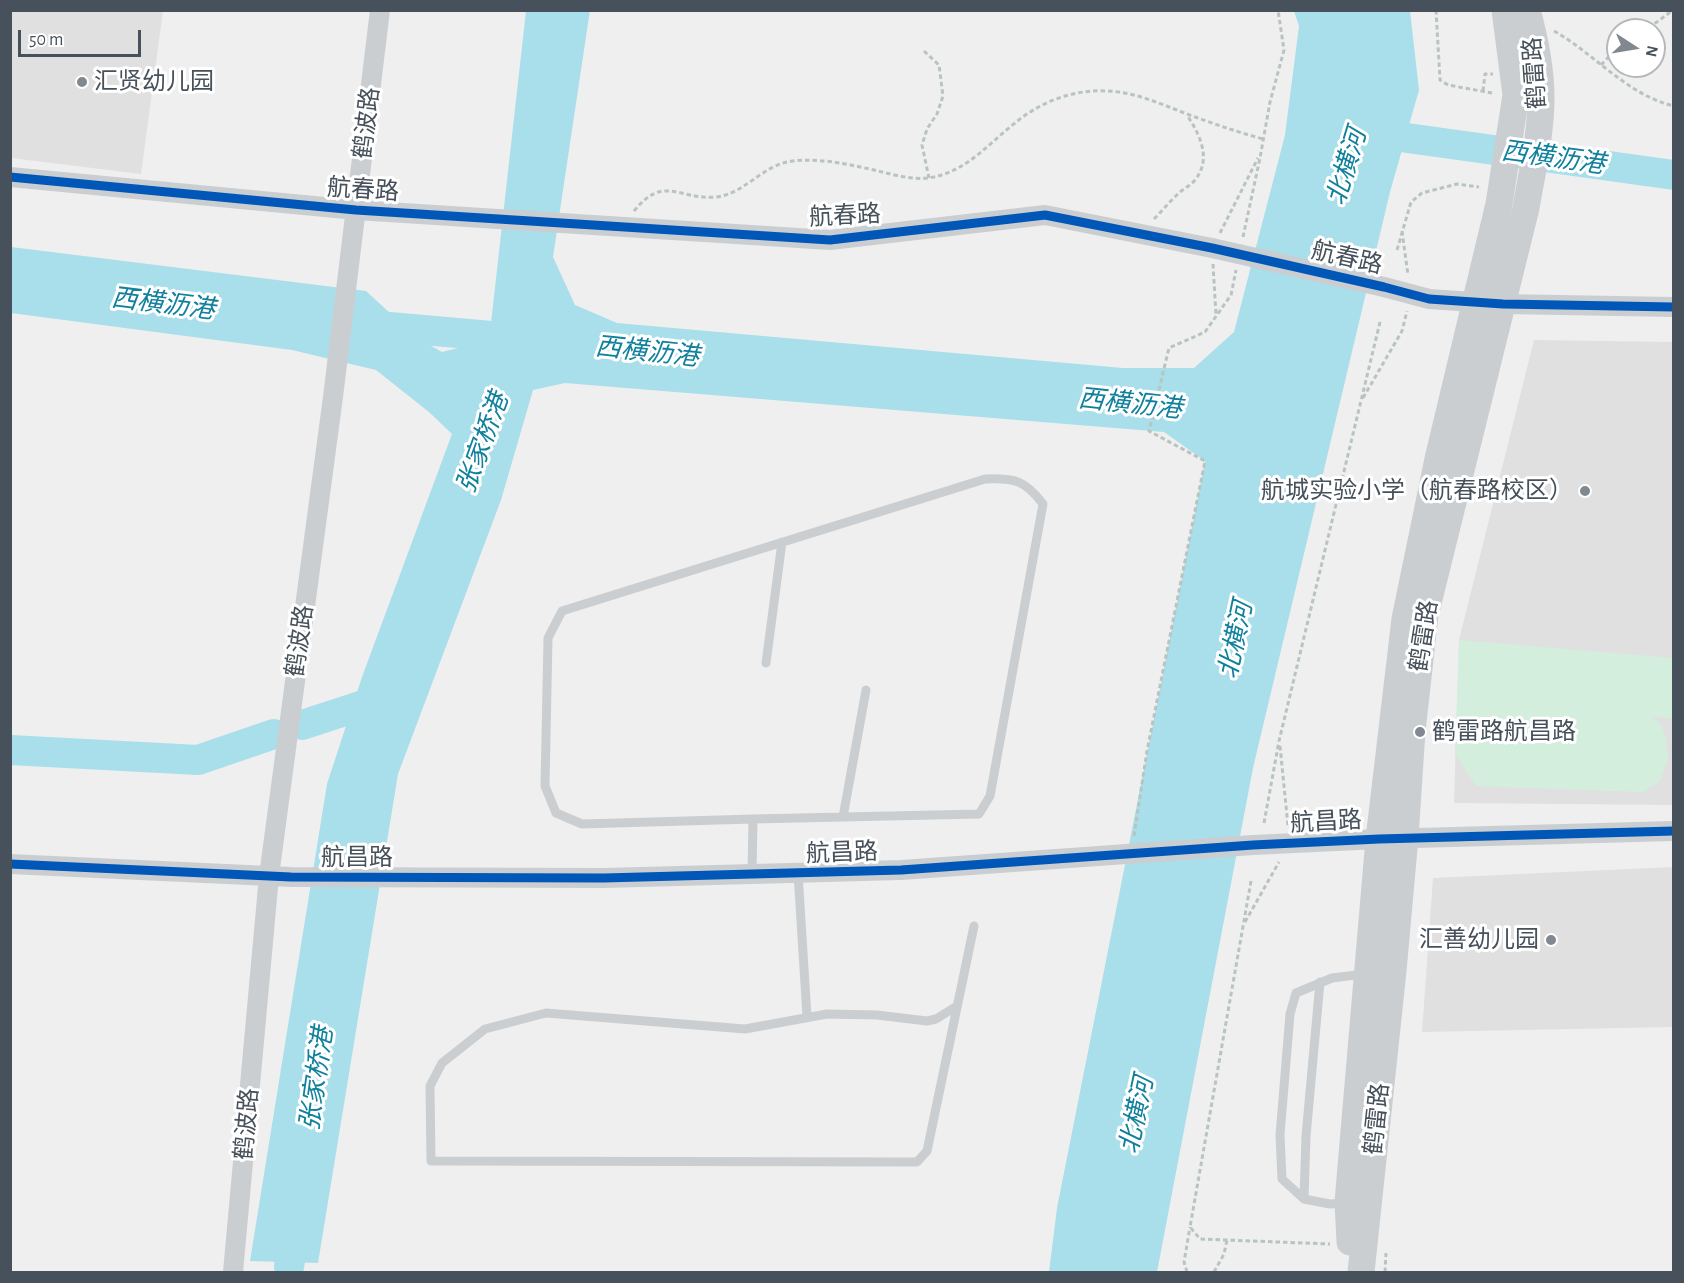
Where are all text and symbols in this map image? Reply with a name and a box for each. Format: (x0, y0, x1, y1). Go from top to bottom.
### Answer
scale bar (21, 18, 144, 56)
north arrow (1606, 18, 1666, 78)
text: 50 m (29, 31, 63, 49)
street label: 鹤雷路 (1518, 36, 1552, 110)
text: N (1643, 44, 1661, 58)
place label: 汇贤幼儿园 (94, 68, 214, 96)
marker: 汇贤幼儿园 (75, 75, 89, 89)
street label: 鹤波路 (348, 86, 386, 160)
water label: 北横河 (1321, 125, 1373, 209)
water label: 西横沥港 (1499, 135, 1607, 181)
street label: 航春路 (326, 173, 400, 207)
street label: 航春路 (808, 200, 882, 232)
street label: 航春路 (1309, 236, 1385, 280)
water label: 西横沥港 (109, 282, 217, 326)
water label: 西横沥港 (594, 331, 700, 373)
water label: 西横沥港 (1077, 383, 1183, 425)
water label: 张家桥港 (451, 389, 515, 497)
place label: 航城实验小学（航春路校区） (1261, 477, 1573, 505)
marker: 航城实验小学（航春路校区） (1578, 484, 1592, 498)
street label: 鹤雷路 (1404, 598, 1444, 674)
water label: 北横河 (1213, 599, 1259, 681)
street label: 鹤波路 (281, 603, 319, 679)
place label: 鹤雷路航昌路 (1432, 718, 1576, 746)
marker: 鹤雷路航昌路 (1413, 725, 1427, 739)
street label: 航昌路 (1289, 806, 1363, 838)
street label: 航昌路 (806, 837, 878, 869)
street label: 航昌路 (321, 844, 393, 872)
place label: 汇善幼儿园 (1419, 926, 1539, 954)
marker: 汇善幼儿园 (1544, 933, 1558, 947)
water label: 张家桥港 (294, 1025, 340, 1133)
water label: 北横河 (1114, 1074, 1160, 1156)
street label: 鹤雷路 (1359, 1082, 1395, 1156)
street label: 鹤波路 (230, 1087, 264, 1161)

